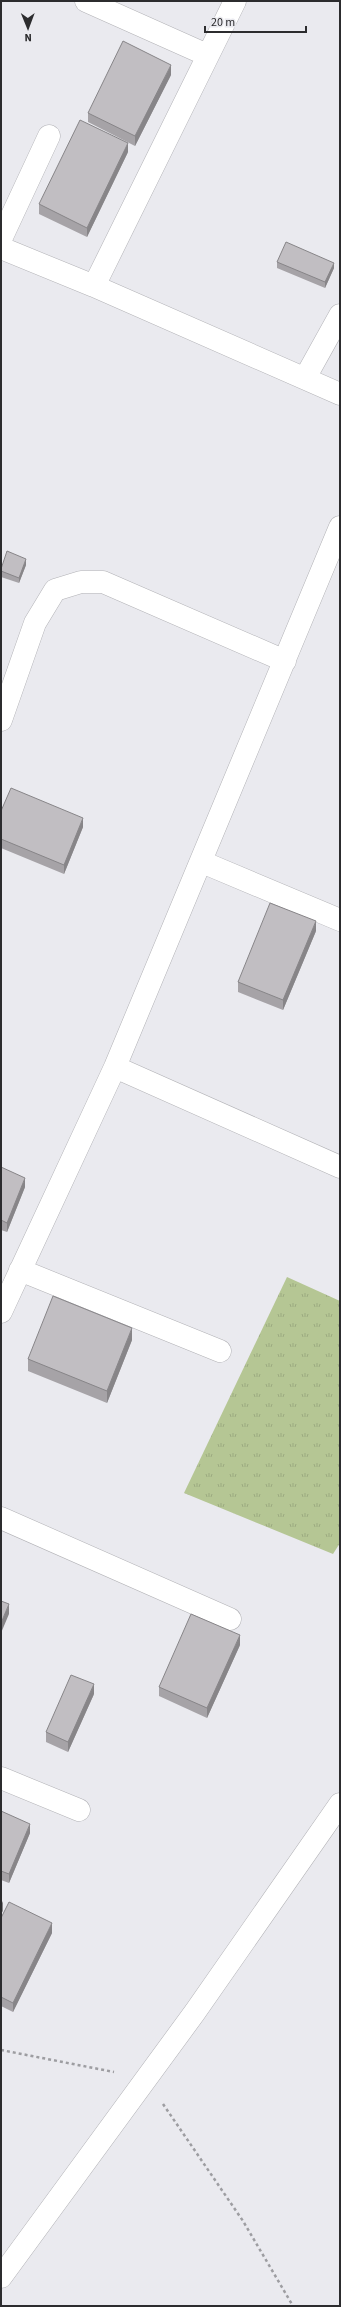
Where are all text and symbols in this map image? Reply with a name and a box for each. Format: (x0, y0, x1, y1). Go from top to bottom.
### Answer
north arrow (8, 8, 48, 48)
scale bar (205, 8, 306, 34)
text: 20 m (211, 14, 235, 31)
text: N (24, 30, 32, 45)

